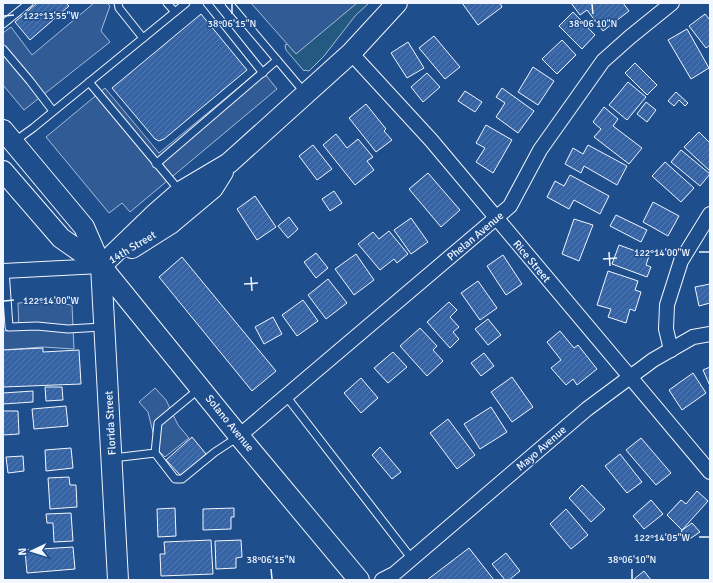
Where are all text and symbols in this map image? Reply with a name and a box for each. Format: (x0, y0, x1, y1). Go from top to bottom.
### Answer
text: 122°13'55"W (23, 10, 79, 22)
text: 38°06'15"N (208, 18, 256, 30)
text: 38°06'10"N (569, 18, 617, 30)
street label: Phelan Avenue (445, 209, 506, 264)
street label: 14th Street (106, 228, 158, 267)
street label: Rice Street (510, 237, 553, 285)
text: 122°14'00"W (634, 247, 690, 259)
text: 122°14'00"W (23, 295, 79, 307)
street label: Florida Street (102, 390, 119, 455)
street label: Solano Avenue (203, 392, 256, 454)
street label: Mayo Avenue (514, 423, 569, 474)
north arrow (12, 531, 52, 571)
text: 122°14'05"W (634, 532, 690, 544)
text: N (16, 547, 29, 556)
text: 38°06'15"N (247, 554, 295, 566)
text: 38°06'10"N (608, 554, 656, 566)

